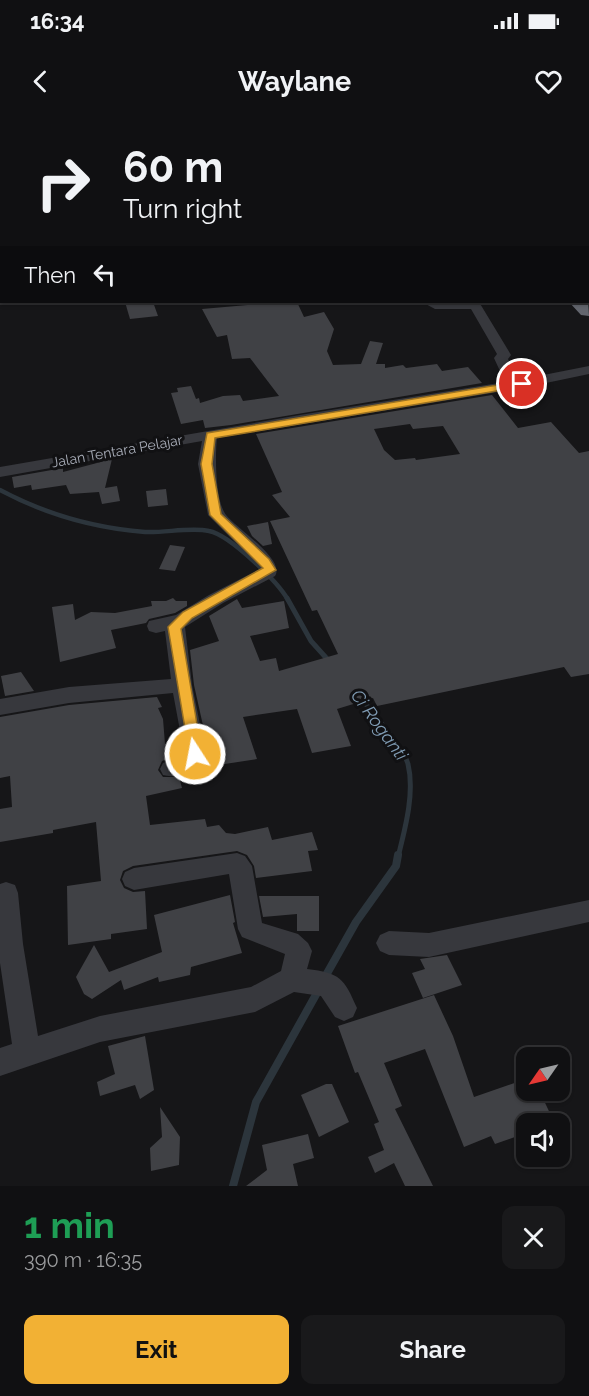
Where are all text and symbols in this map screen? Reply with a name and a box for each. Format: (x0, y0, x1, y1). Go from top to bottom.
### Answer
text: 16:34 (30, 8, 85, 34)
icon: back (24, 65, 57, 98)
icon: heart (532, 65, 565, 98)
text: Waylane (238, 66, 351, 97)
text: 60 m (123, 143, 223, 192)
icon: right (24, 144, 102, 222)
text: Turn right (123, 193, 242, 224)
icon: left (88, 258, 121, 291)
text: Then (24, 262, 76, 288)
pin (496, 358, 547, 409)
icon: arrive (505, 367, 538, 400)
street label: Jalan Tentara Pelajar (50, 432, 184, 470)
water label: Ci Roganti (347, 685, 413, 765)
position arrow (163, 722, 227, 786)
north arrow (516, 1047, 570, 1101)
map controls (516, 1047, 570, 1167)
button: sound (516, 1113, 570, 1167)
text: 1 min (24, 1204, 115, 1246)
button: close (502, 1206, 565, 1269)
text: 390 m · 16:35 (24, 1248, 142, 1272)
button: Exit (24, 1315, 289, 1384)
button: Share (301, 1315, 565, 1384)

